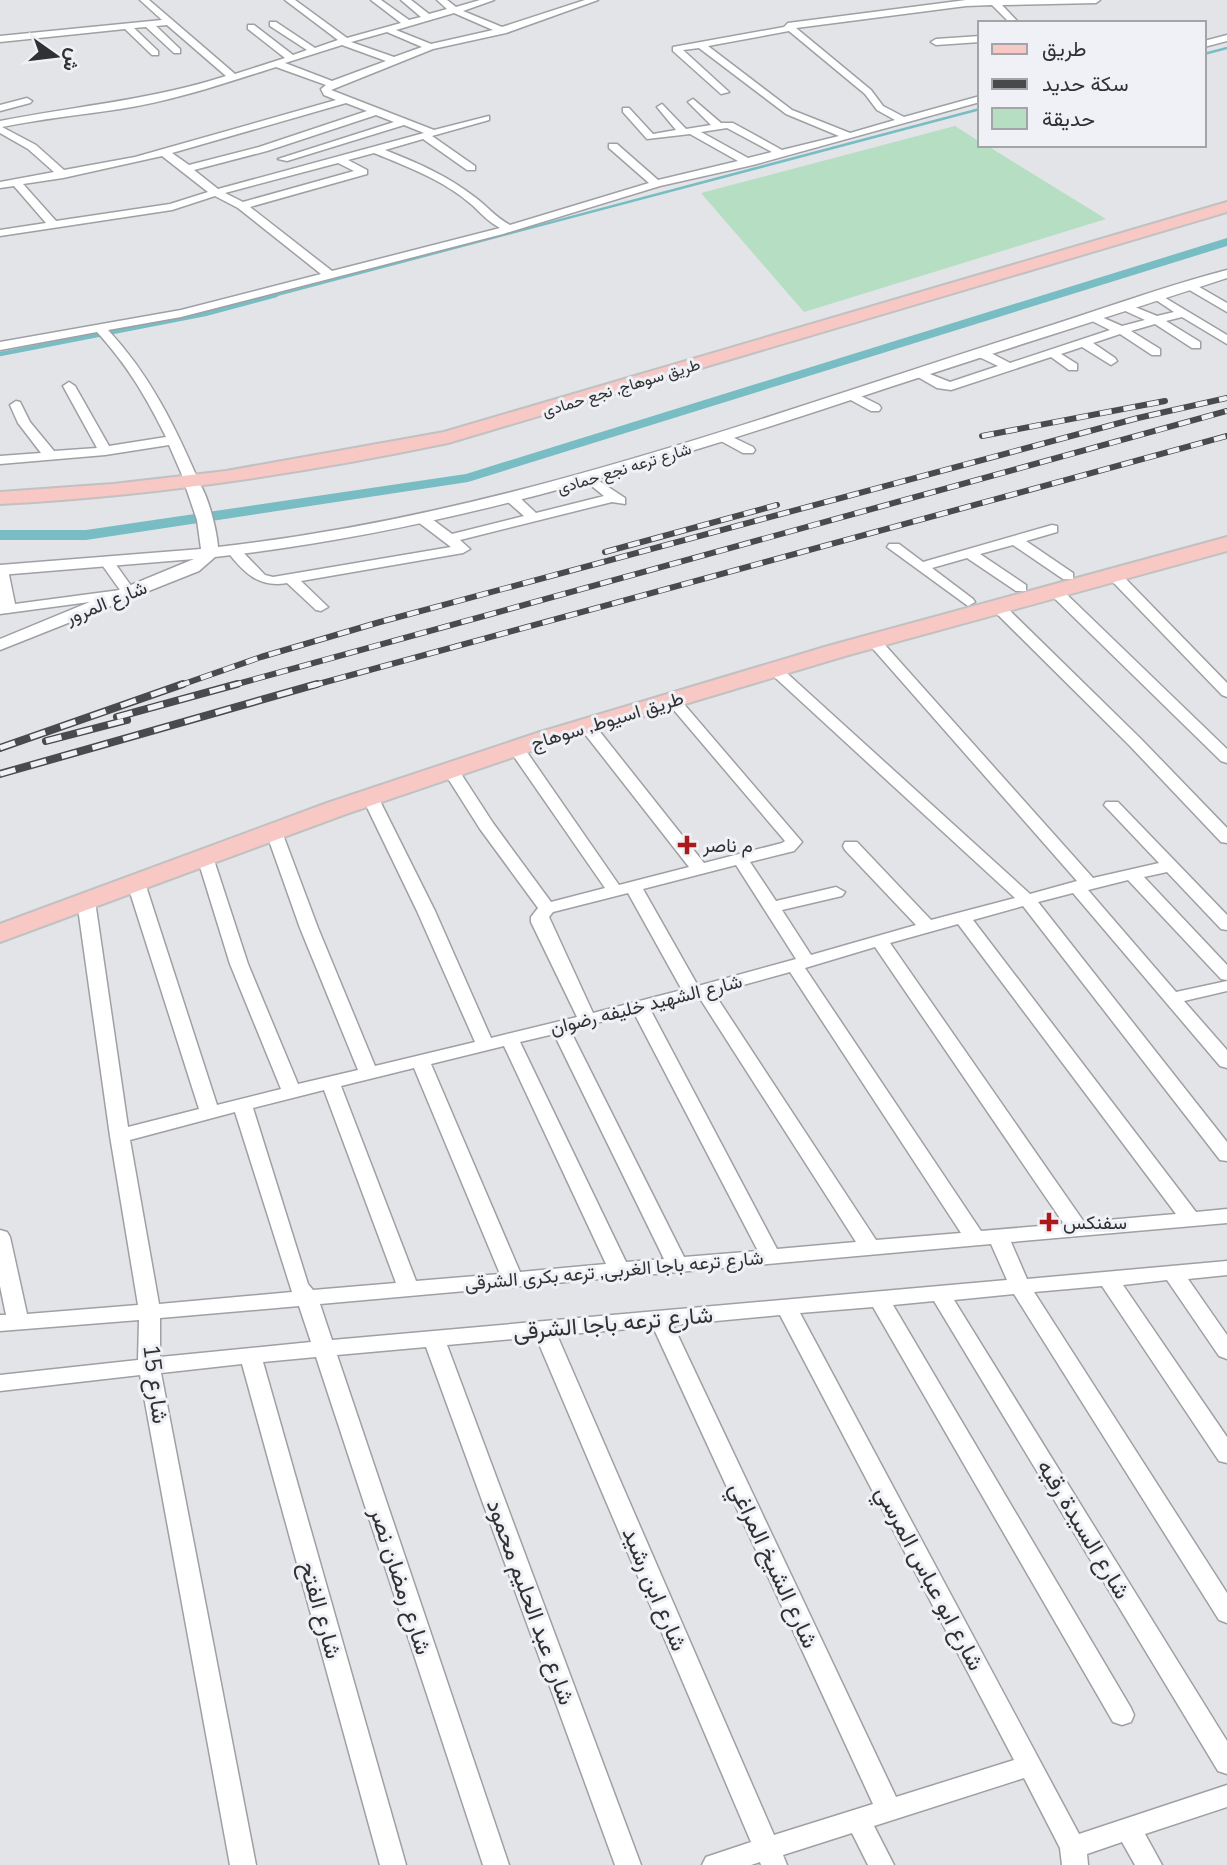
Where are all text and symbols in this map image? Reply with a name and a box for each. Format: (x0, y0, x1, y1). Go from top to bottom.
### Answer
north arrow (21, 21, 91, 91)
legend (978, 21, 1206, 147)
text: طريق (1042, 35, 1087, 62)
text: ش (58, 46, 87, 74)
text: سكة حديد (1042, 70, 1129, 96)
text: حديقة (1042, 105, 1095, 131)
street label: طريق سوهاج, نجع حمادى (540, 353, 703, 422)
street label: شارع ترعه نجع حمادى (554, 438, 694, 500)
street label: شارع المرور (61, 575, 151, 631)
street label: طريق اسيوط, سوهاج (528, 685, 687, 756)
place label: م ناصر (702, 833, 753, 858)
marker: م ناصر (677, 835, 697, 855)
street label: شارع الشهيد خليفه رضوان (547, 969, 745, 1040)
place label: سفنكس (1063, 1210, 1127, 1234)
marker: سفنكس (1041, 1214, 1057, 1230)
street label: شارع ترعه باجا الغربى, ترعه بكرى الشرقى (464, 1245, 764, 1296)
street label: شارع ترعه باجا الشرقى (512, 1299, 714, 1348)
street label: شارع 15 (135, 1343, 176, 1426)
street label: شارع السيدة رقيه (1030, 1454, 1138, 1605)
street label: شارع الشيخ المراغي (719, 1477, 826, 1654)
street label: شارع ابو عباس المرسي (865, 1480, 991, 1677)
street label: شارع عبد الحليم محمود (479, 1495, 582, 1709)
street label: شارع رمضان نصر (362, 1503, 439, 1659)
street label: شارع ابن رشيد (615, 1522, 695, 1656)
street label: شارع الفتح (292, 1558, 349, 1662)

